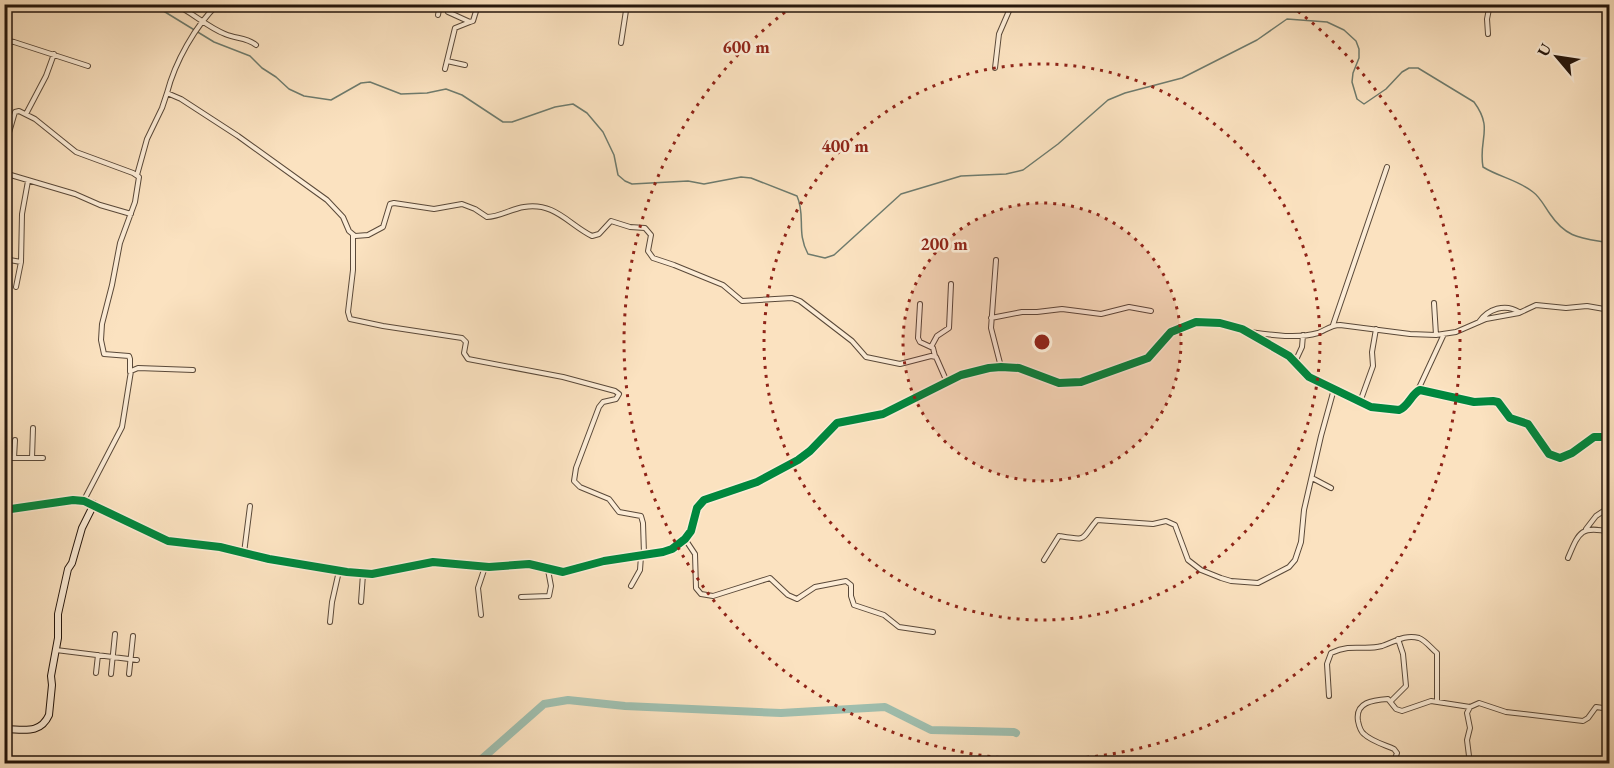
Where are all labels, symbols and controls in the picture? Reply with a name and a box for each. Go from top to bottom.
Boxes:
north arrow [1527,27,1587,87]
text: 600 m [722,35,770,58]
text: U [1532,40,1556,60]
text: 400 m [821,134,869,157]
text: 200 m [920,232,968,255]
centre of rings [1032,332,1052,352]

